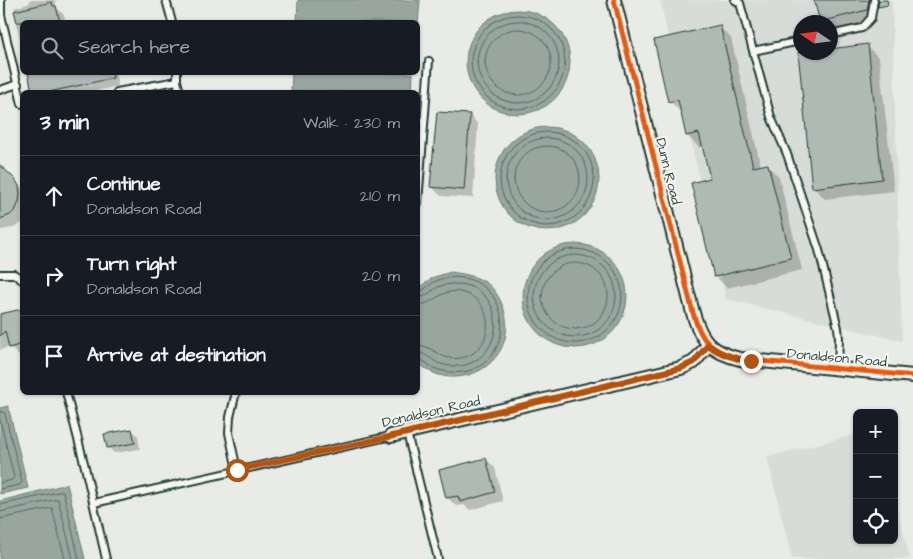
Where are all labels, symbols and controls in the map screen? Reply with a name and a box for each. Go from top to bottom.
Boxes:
north arrow [793,15,838,60]
search box [20,20,420,75]
icon: search [38,34,66,62]
text: Search here [78,34,190,61]
text: 3 min [40,108,89,137]
text: Walk · 230 m [303,112,400,134]
street label: Dunn Road [650,136,686,207]
text: Continue [87,171,161,198]
icon: ahead [40,182,68,210]
text: 210 m [360,185,400,207]
text: Donaldson Road [87,198,201,220]
text: Turn right [87,251,176,278]
icon: right [40,262,68,290]
text: 20 m [362,265,400,287]
text: Donaldson Road [87,278,201,300]
icon: arrive [40,342,68,370]
text: Arrive at destination [87,342,266,369]
street label: Donaldson Road [786,344,888,372]
route end [740,350,763,373]
street label: Donaldson Road [380,391,482,433]
map controls [853,409,898,544]
button: + [853,409,898,454]
button: − [853,454,898,499]
route start [226,459,249,482]
button: locate [853,499,898,544]

